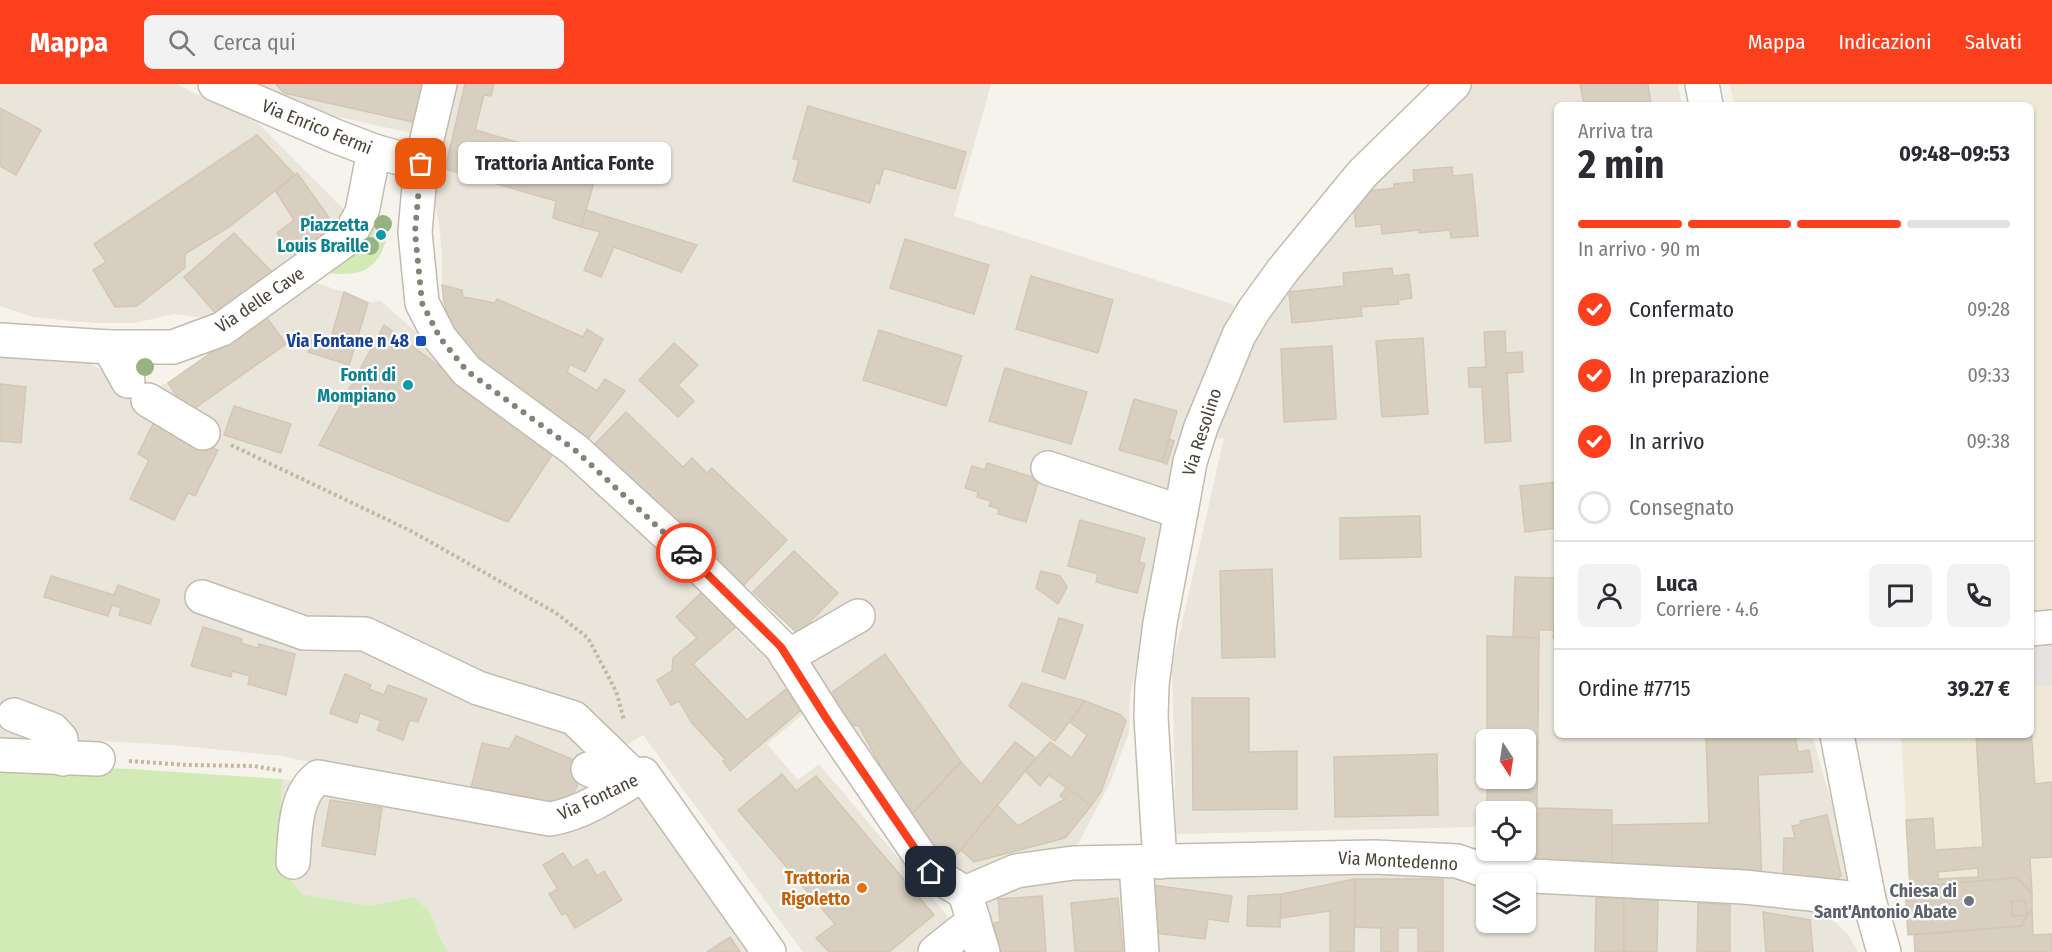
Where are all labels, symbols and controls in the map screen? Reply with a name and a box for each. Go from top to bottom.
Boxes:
search box [144,15,564,69]
text: Mappa [30,26,108,59]
icon: search [165,26,198,59]
text: Cerca qui [213,29,296,56]
text: Mappa [1748,29,1805,55]
text: Indicazioni [1838,29,1932,55]
text: Salvati [1965,29,2022,55]
street label: Via Enrico Fermi [259,95,375,159]
text: Arriva tra [1578,119,1653,143]
pin [395,138,446,189]
text: 09:48–09:53 [1899,140,2010,167]
text: 2 min [1578,142,1664,188]
callout: Trattoria Antica Fonte [457,143,670,185]
icon: bag [404,147,437,180]
text: Trattoria Antica Fonte [475,151,654,175]
place label: Piazzetta Louis Braille [277,214,369,257]
marker: Piazzetta Louis Braille [374,228,388,242]
text: In arrivo · 90 m [1578,237,1700,261]
street label: Via delle Cave [211,262,309,338]
icon: check [1578,293,1611,326]
text: Confermato [1629,296,1734,323]
text: 09:28 [1967,297,2010,321]
place label: Via Fontane n 48 [286,330,409,352]
marker: Via Fontane n 48 [414,334,428,348]
icon: check [1578,359,1611,392]
text: In preparazione [1629,362,1770,389]
text: 09:33 [1968,363,2010,387]
place label: Fonti di Mompiano [317,364,396,407]
marker: Fonti di Mompiano [401,378,415,392]
street label: Via Resolino [1178,386,1226,478]
icon: check [1578,425,1611,458]
text: In arrivo [1629,428,1704,455]
text: 09:38 [1967,429,2010,453]
text: Consegnato [1629,494,1734,521]
courier [656,523,716,583]
icon: car [670,537,703,570]
button: person [1578,564,1641,627]
button: chat [1869,564,1932,627]
button: phone [1947,564,2010,627]
text: Luca [1656,570,1698,597]
text: Corriere · 4.6 [1656,597,1759,621]
text: Ordine #7715 [1578,675,1691,702]
text: 39.27 € [1948,675,2010,702]
north arrow [1476,729,1536,789]
map controls [1476,729,1536,933]
street label: Via Fontane [554,769,642,825]
button: locate [1476,801,1536,861]
pin [905,846,956,897]
street label: Via Montedenno [1338,847,1458,875]
icon: home [914,855,947,888]
place label: Trattoria Rigoletto [781,867,850,910]
button: layers [1476,873,1536,933]
place label: Chiesa di Sant'Antonio Abate [1814,880,1957,923]
marker: Trattoria Rigoletto [855,881,869,895]
marker: Chiesa di Sant'Antonio Abate [1962,894,1976,908]

